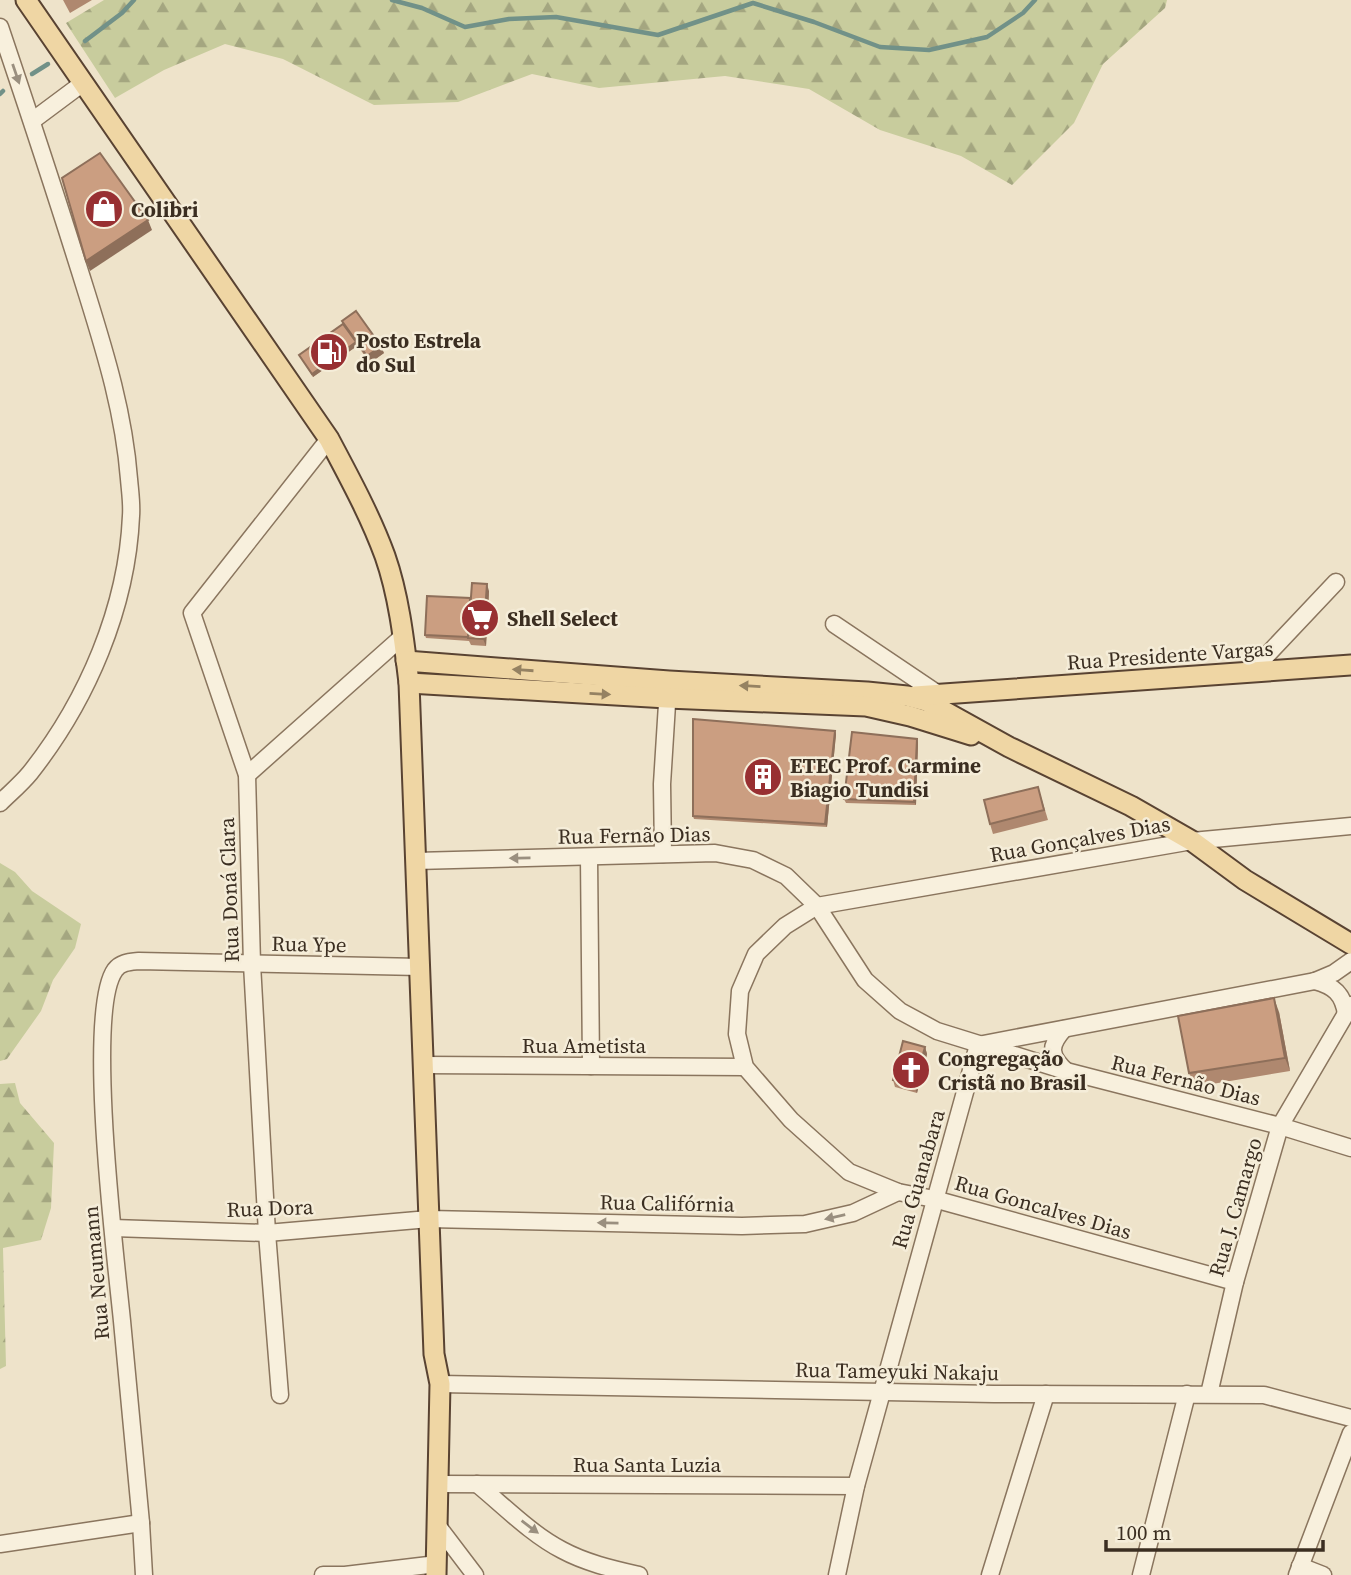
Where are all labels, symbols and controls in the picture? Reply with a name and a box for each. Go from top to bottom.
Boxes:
one-way arrow [11,64,22,85]
shop icon: Colibri [83,188,125,230]
place label: Colibri [131,195,199,224]
place label: Posto Estrela do Sul [356,326,482,379]
fuel station icon: Posto Estrela do Sul [308,331,350,373]
supermarket icon: Shell Select [459,597,501,639]
place label: Shell Select [507,604,618,633]
street label: Rua Presidente Vargas [1066,633,1274,677]
one-way arrow [512,664,534,675]
one-way arrow [739,680,761,691]
one-way arrow [589,689,611,700]
place label: ETEC Prof. Carmine Biagio Tundisi [790,751,981,804]
building icon: ETEC Prof. Carmine Biagio Tundisi [742,756,784,798]
street label: Rua Gonçalves Dias [988,809,1172,869]
street label: Rua Doná Clara [212,817,246,963]
street label: Rua Fernão Dias [557,819,711,851]
one-way arrow [509,853,531,864]
street label: Rua Ype [271,929,347,959]
street label: Rua Ametista [522,1031,647,1060]
place label: Congregação Cristã no Brasil [938,1044,1087,1097]
street label: Rua Fernão Dias [1108,1047,1264,1113]
church icon: Congregação Cristã no Brasil [890,1049,932,1091]
street label: Rua Guanabara [884,1106,952,1252]
street label: Rua J. Camargo [1201,1134,1269,1280]
street label: Rua Goncalves Dias [951,1168,1135,1246]
street label: Rua Califórnia [599,1187,735,1219]
street label: Rua Dora [226,1192,314,1224]
street label: Rua Neumann [76,1205,116,1341]
one-way arrow [824,1212,846,1223]
one-way arrow [597,1217,619,1229]
street label: Rua Tameyuki Nakaju [795,1355,999,1387]
street label: Rua Santa Luzia [573,1450,722,1479]
scale bar [1106,1508,1323,1552]
text: 100 m [1116,1518,1171,1547]
one-way arrow [520,1520,539,1534]

